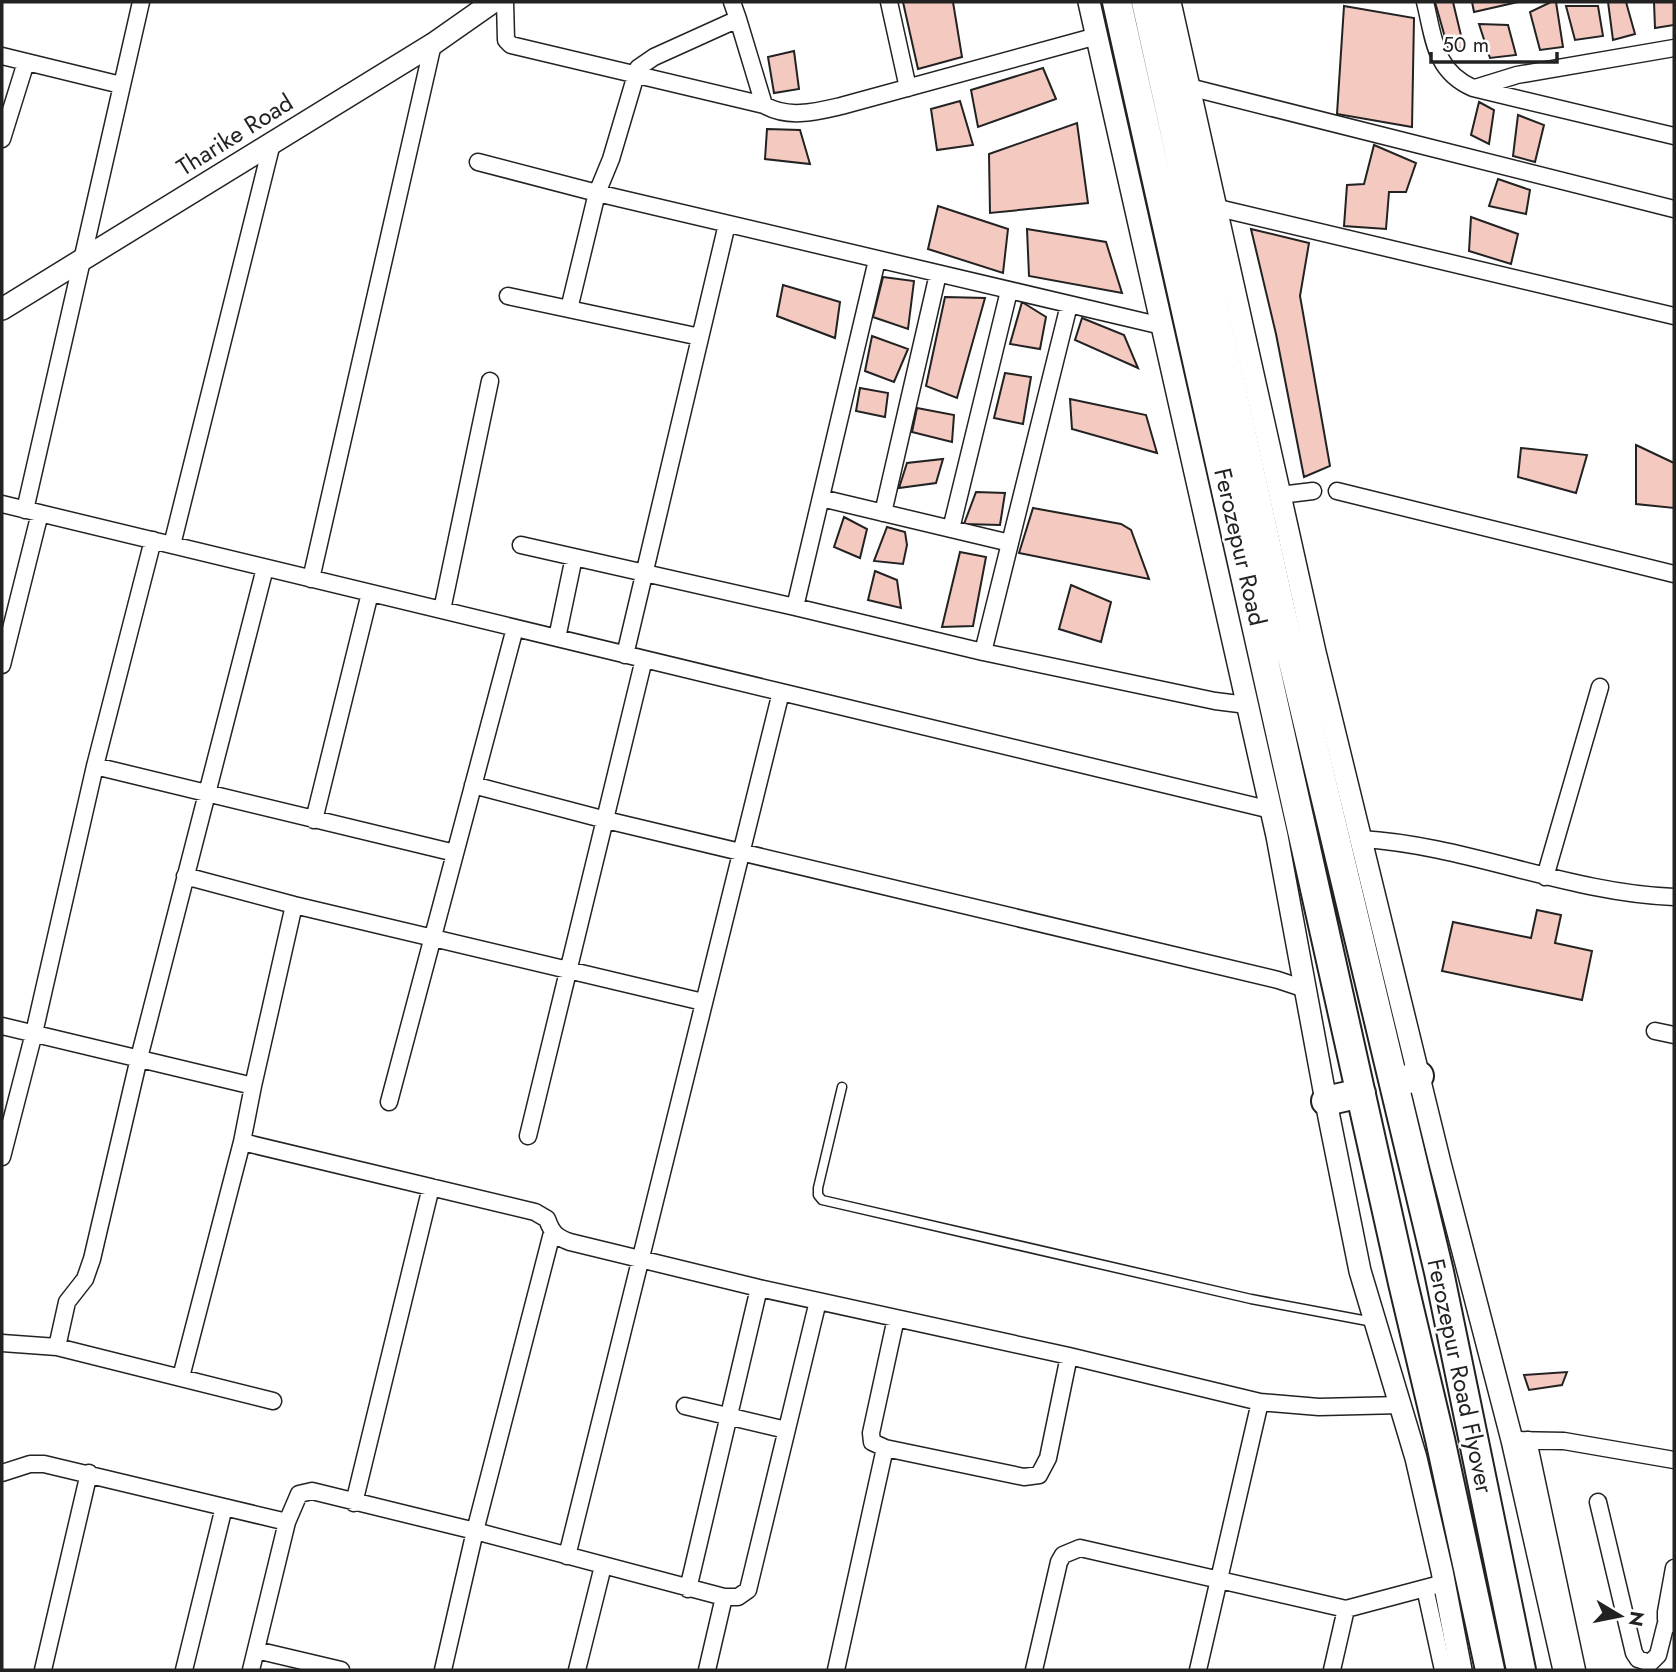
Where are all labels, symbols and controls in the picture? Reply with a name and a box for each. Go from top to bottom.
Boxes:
scale bar [1431,21,1557,65]
text: 50 m [1442,30,1489,60]
street label: Tharike Road [170,85,300,184]
street label: Ferozepur Road [1205,465,1276,629]
street label: Ferozepur Road Flyover [1419,1255,1503,1497]
north arrow [1585,1581,1655,1651]
text: N [1622,1609,1651,1629]

